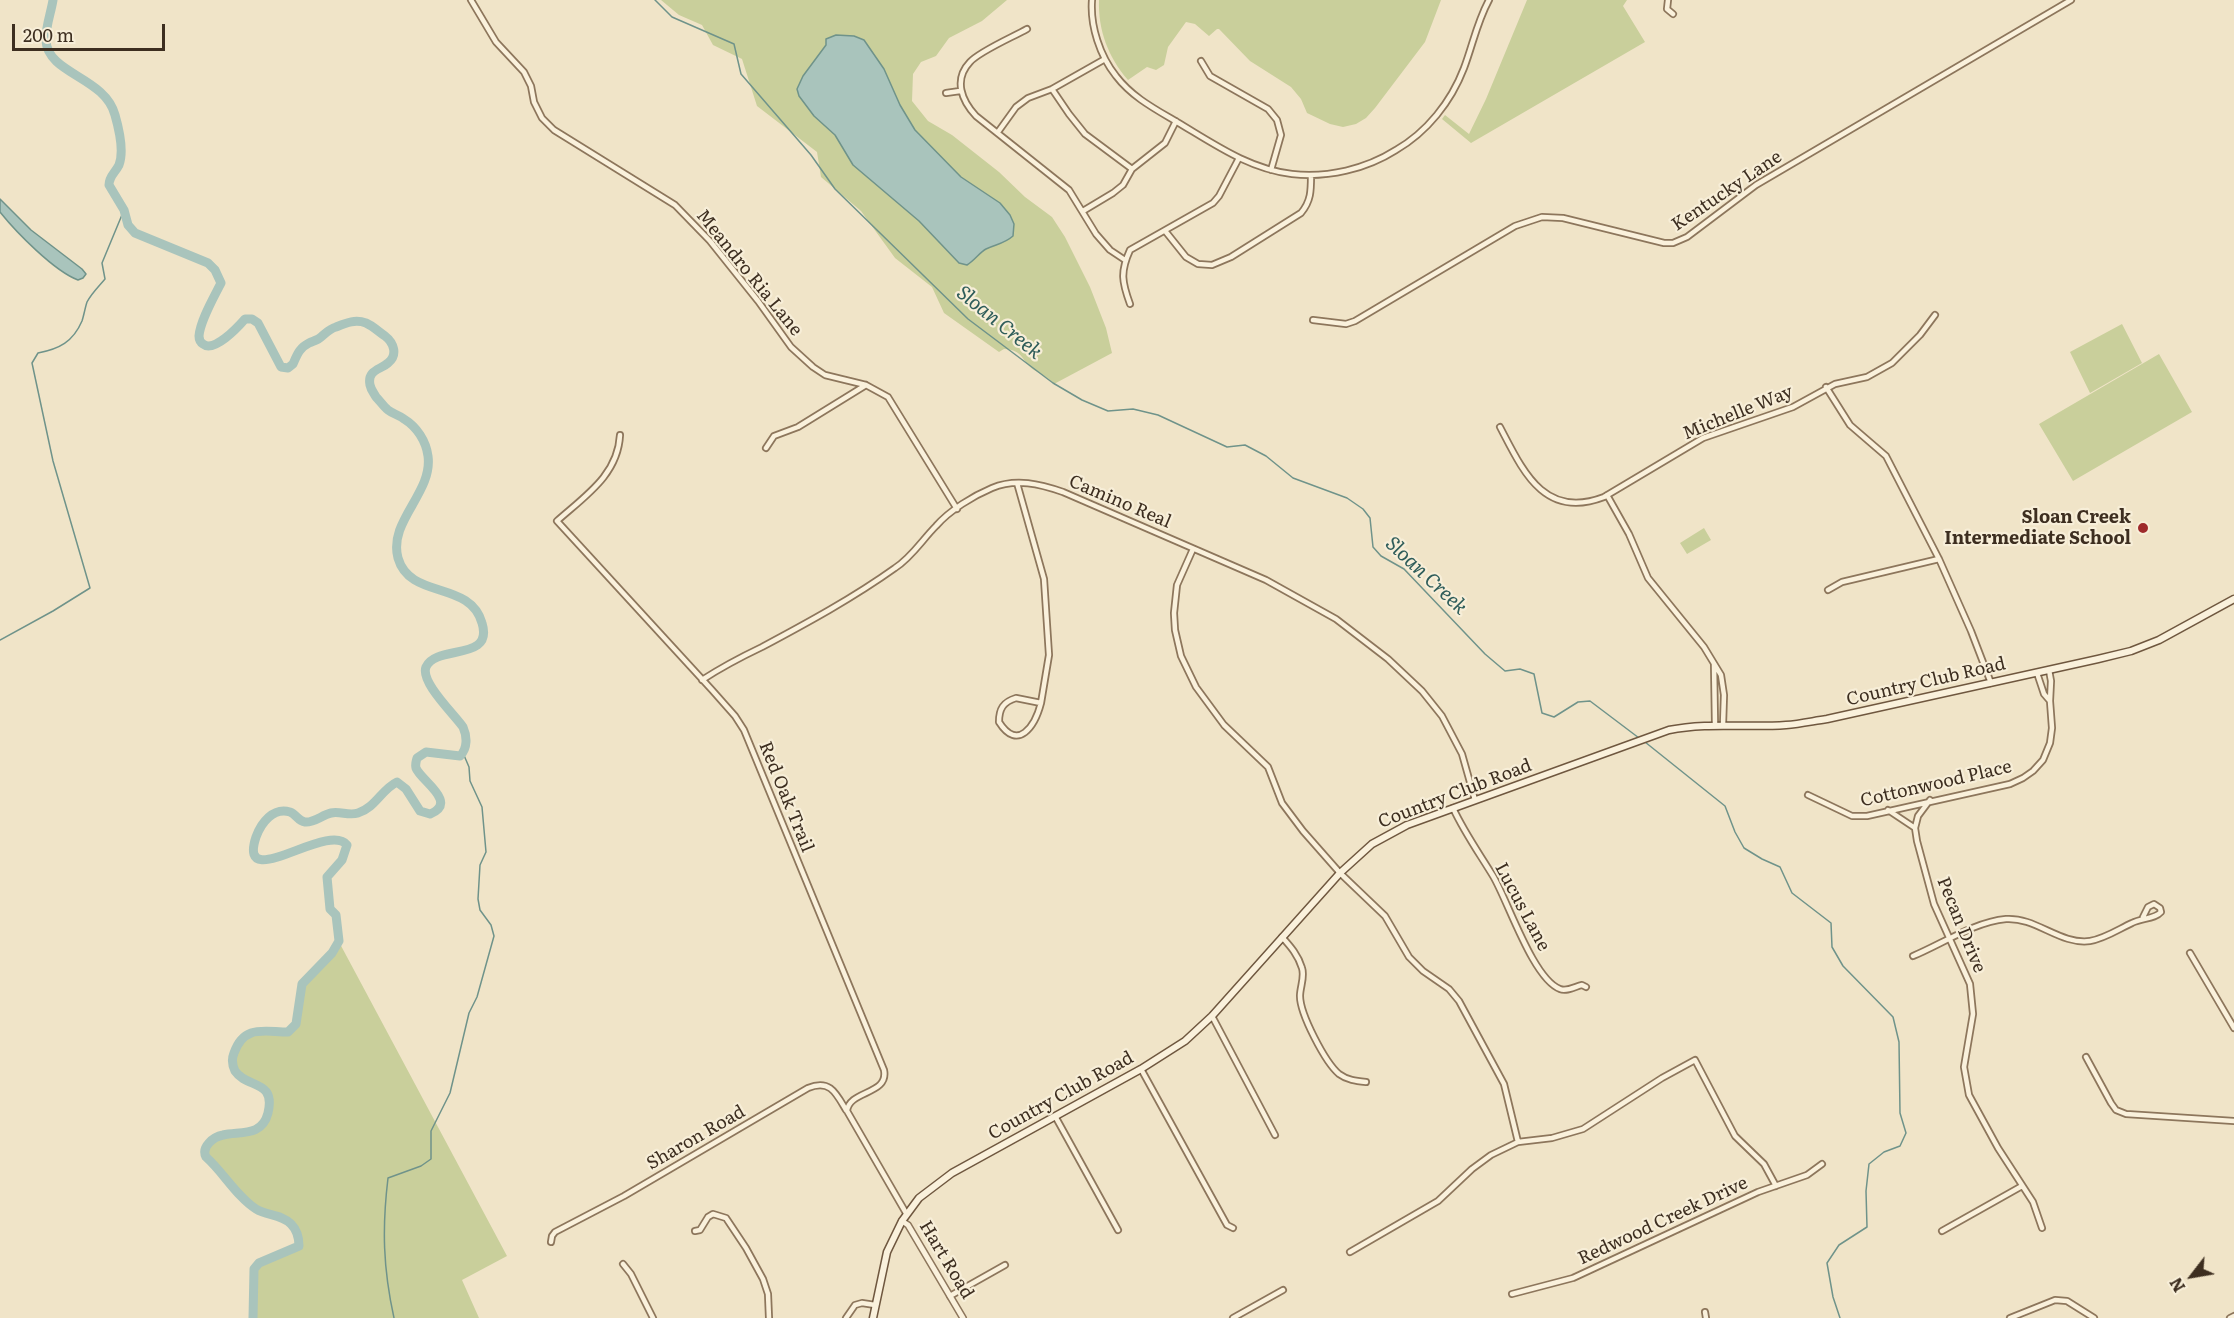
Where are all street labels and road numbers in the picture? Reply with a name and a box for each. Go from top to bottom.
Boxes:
street label: Kentucky Lane [1668,146,1786,236]
street label: Meandro Ria Lane [691,205,807,341]
street label: Michelle Way [1680,381,1796,445]
street label: Camino Real [1066,471,1174,533]
street label: Country Club Road [1844,653,2008,711]
street label: Red Oak Trail [754,738,818,856]
street label: Country Club Road [1375,755,1535,833]
street label: Cottonwood Place [1858,756,2014,812]
street label: Lucus Lane [1490,859,1554,955]
street label: Pecan Drive [1932,874,1990,976]
street label: Country Club Road [985,1047,1137,1145]
street label: Sharon Road [643,1101,749,1175]
street label: Redwood Creek Drive [1575,1172,1751,1270]
street label: Hart Road [914,1217,978,1303]

